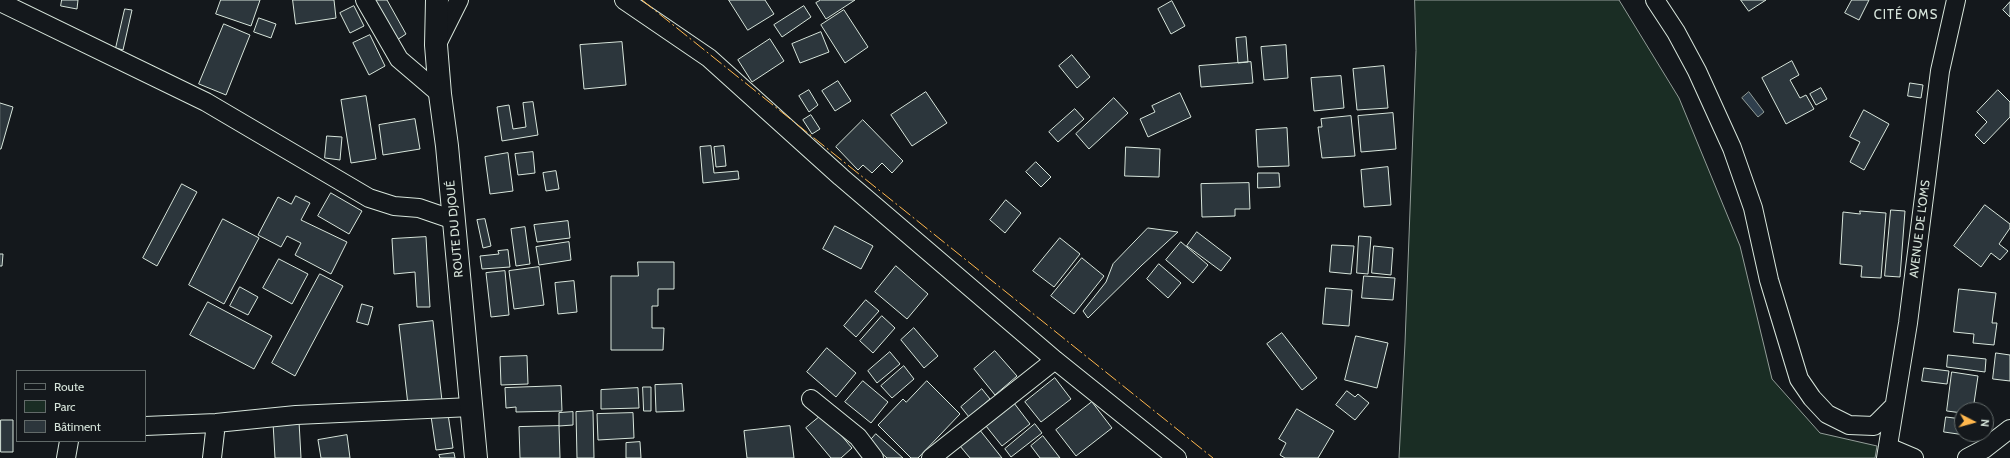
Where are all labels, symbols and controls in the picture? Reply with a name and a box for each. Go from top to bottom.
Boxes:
district label: CITÉ OMS [1874,7,1938,23]
street label: AVENUE DE L'OMS [1907,179,1933,279]
street label: ROUTE DU DJOUÉ [444,180,466,278]
legend [16,370,146,442]
text: Route [54,379,84,394]
text: Parc [54,399,76,414]
north arrow [1954,402,1994,442]
text: Bâtiment [54,419,101,434]
text: N [1978,419,1992,428]

